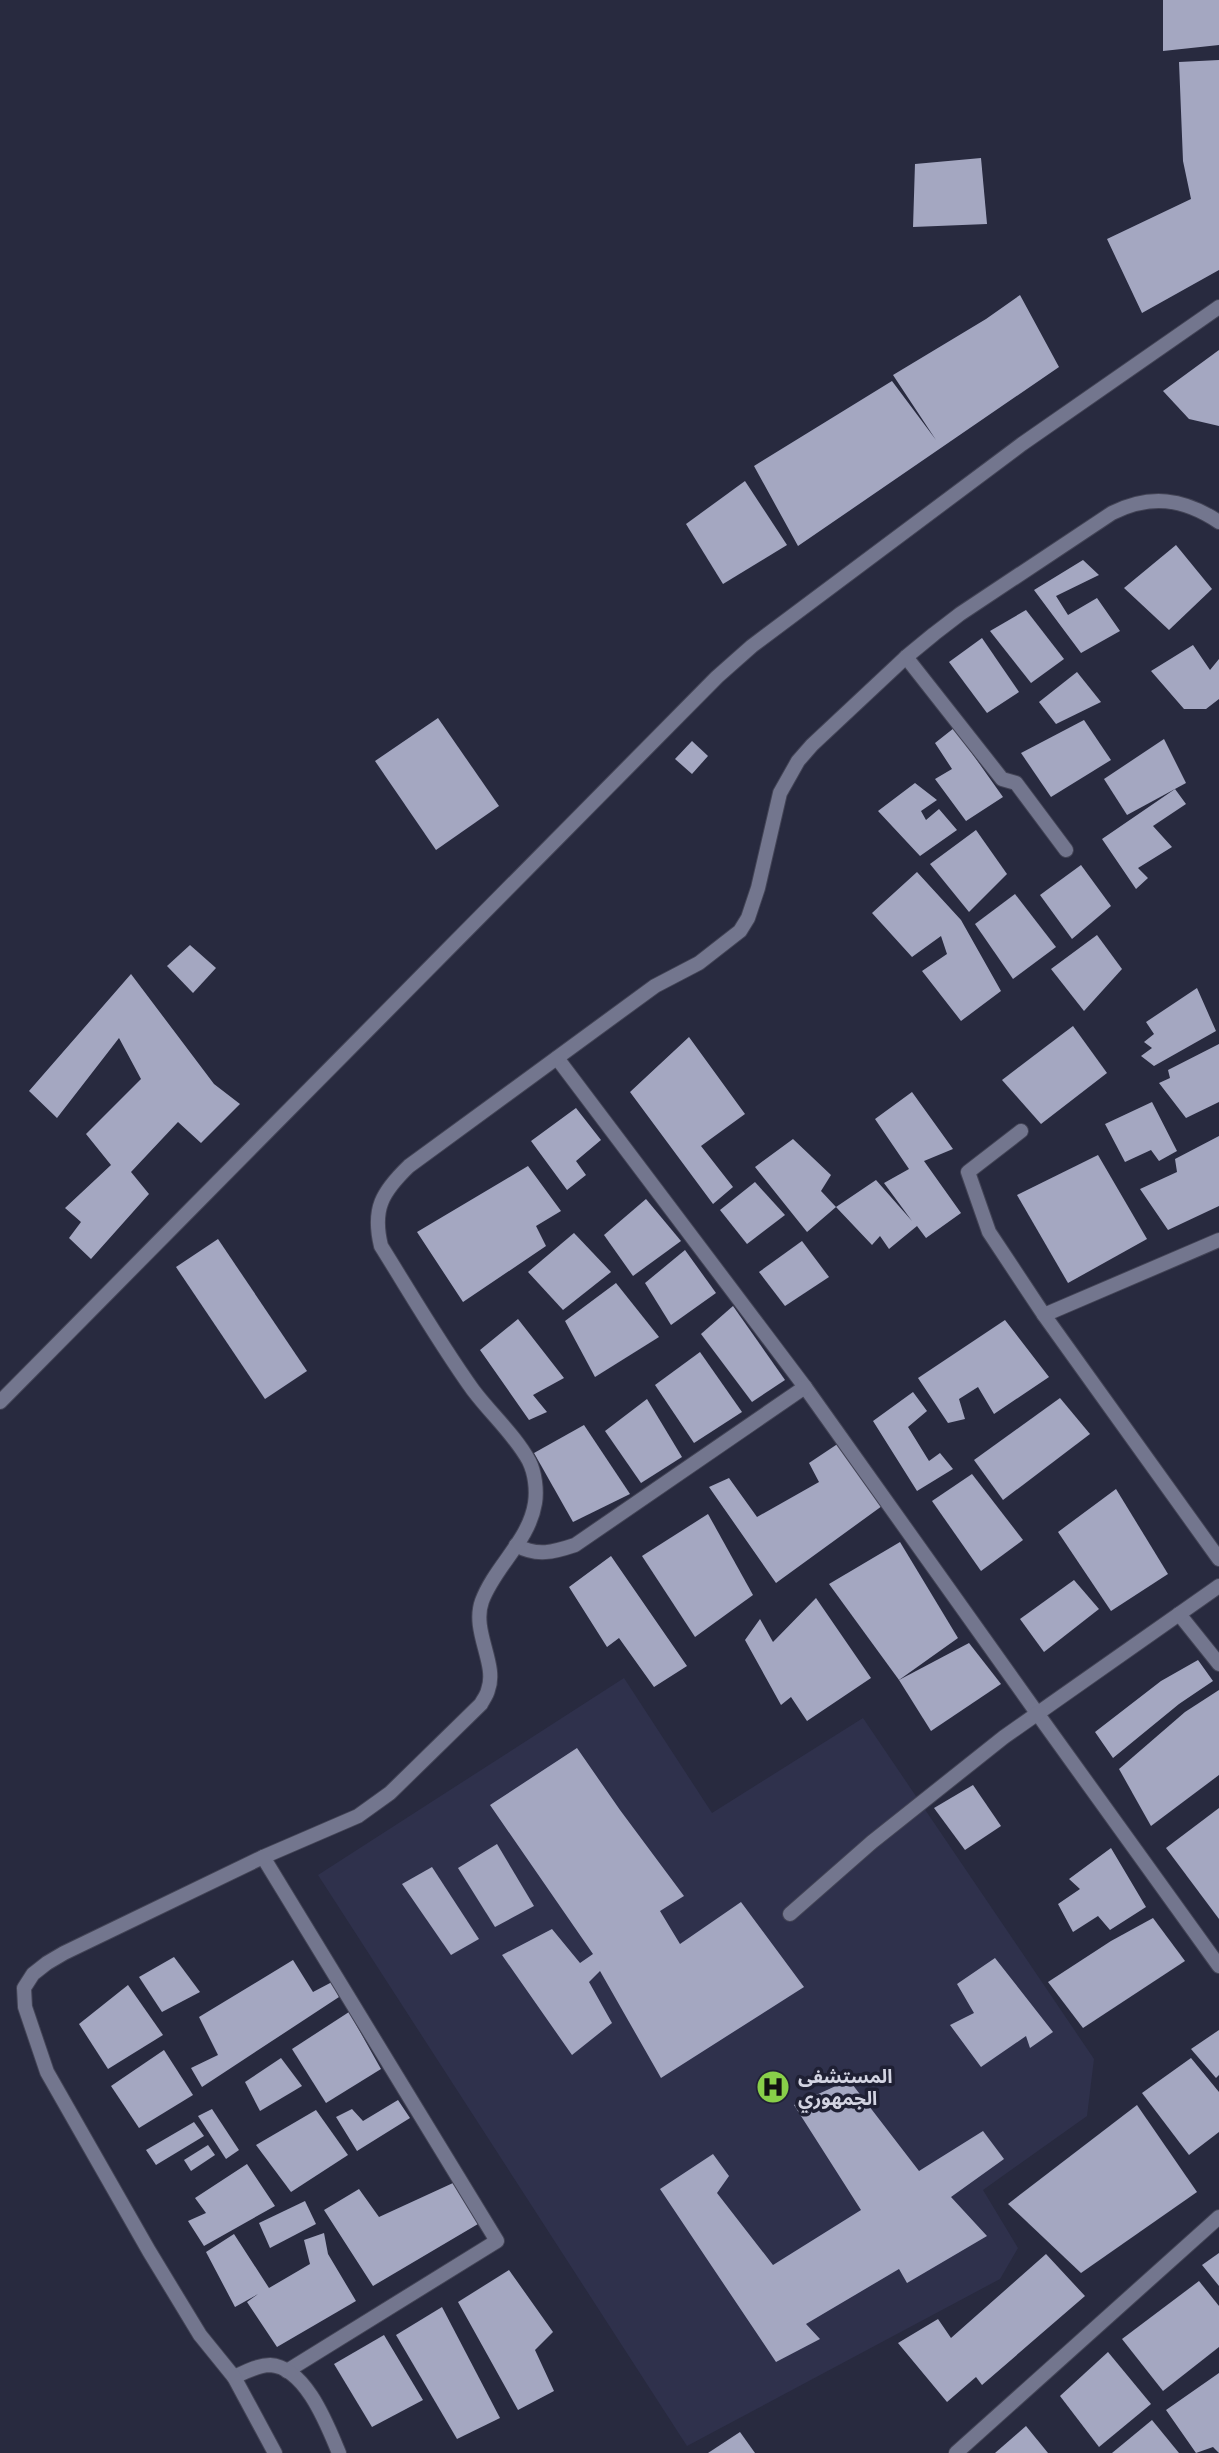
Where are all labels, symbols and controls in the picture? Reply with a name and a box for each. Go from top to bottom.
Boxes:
place label: المستشفى الجمهوري [798,2065,892,2113]
hospital icon: المستشفى الجمهوري [754,2068,792,2106]

